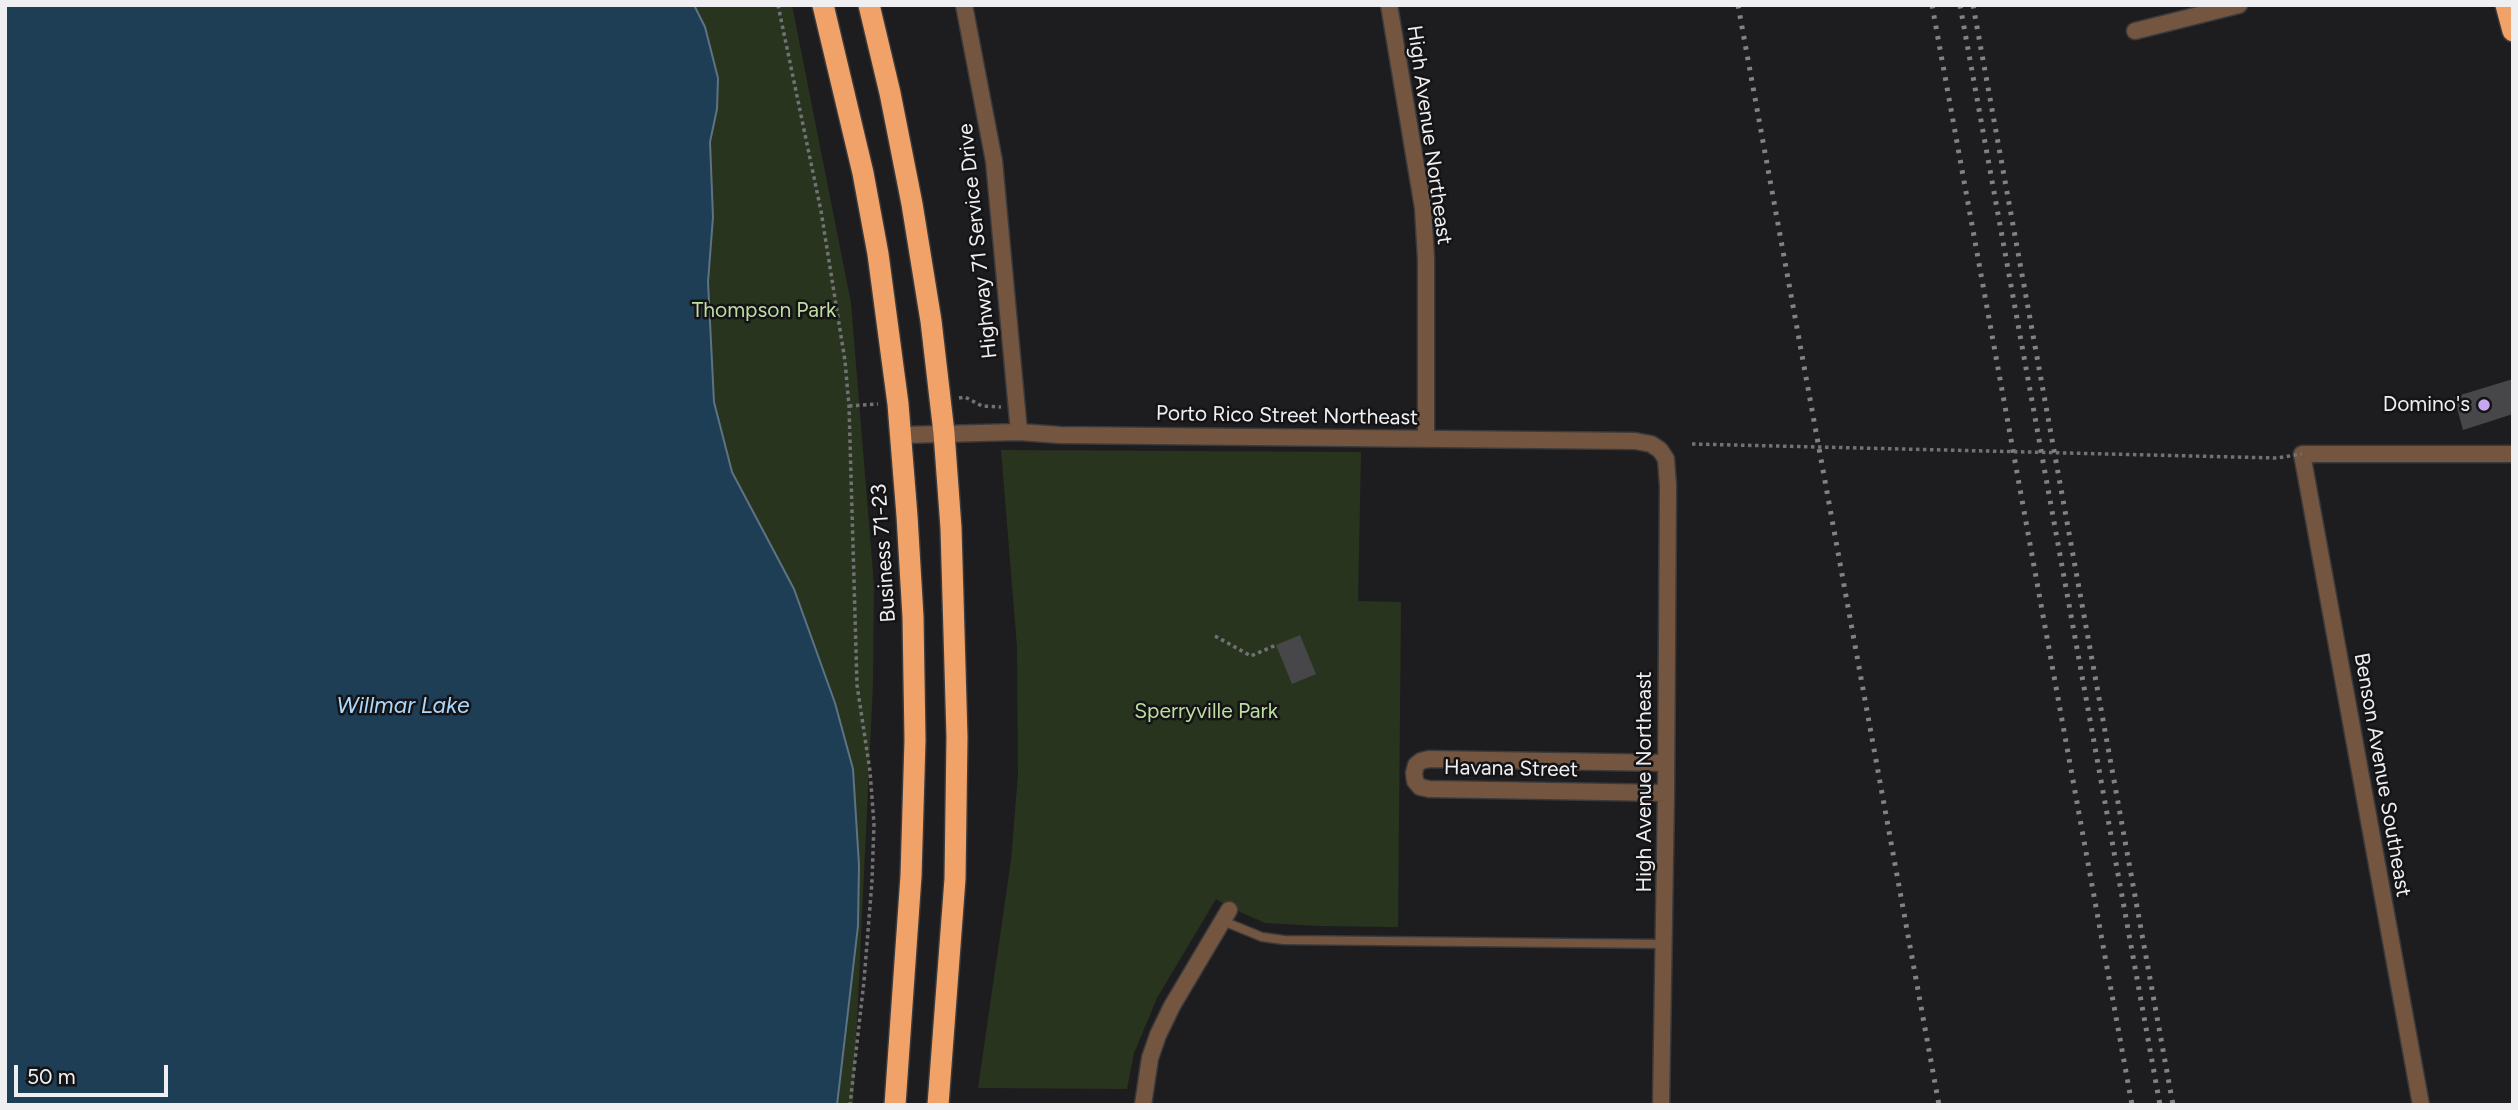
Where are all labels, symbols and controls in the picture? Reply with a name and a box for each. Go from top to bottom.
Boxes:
street label: High Avenue Northeast [1401,24,1457,246]
street label: Highway 71 Service Drive [953,122,1003,360]
park label: Thompson Park [692,298,836,324]
place label: Domino's [2383,392,2470,418]
marker: Domino's [2476,397,2492,413]
street label: Porto Rico Street Northeast [1156,401,1418,431]
street label: Business 71-23 [867,483,901,623]
street label: Benson Avenue Southeast [2348,651,2416,899]
street label: High Avenue Northeast [1632,671,1658,893]
water label: Willmar Lake [336,692,470,720]
park label: Sperryville Park [1134,699,1278,725]
street label: Havana Street [1444,755,1578,783]
scale bar [18,1050,172,1094]
text: 50 m [27,1064,76,1089]

